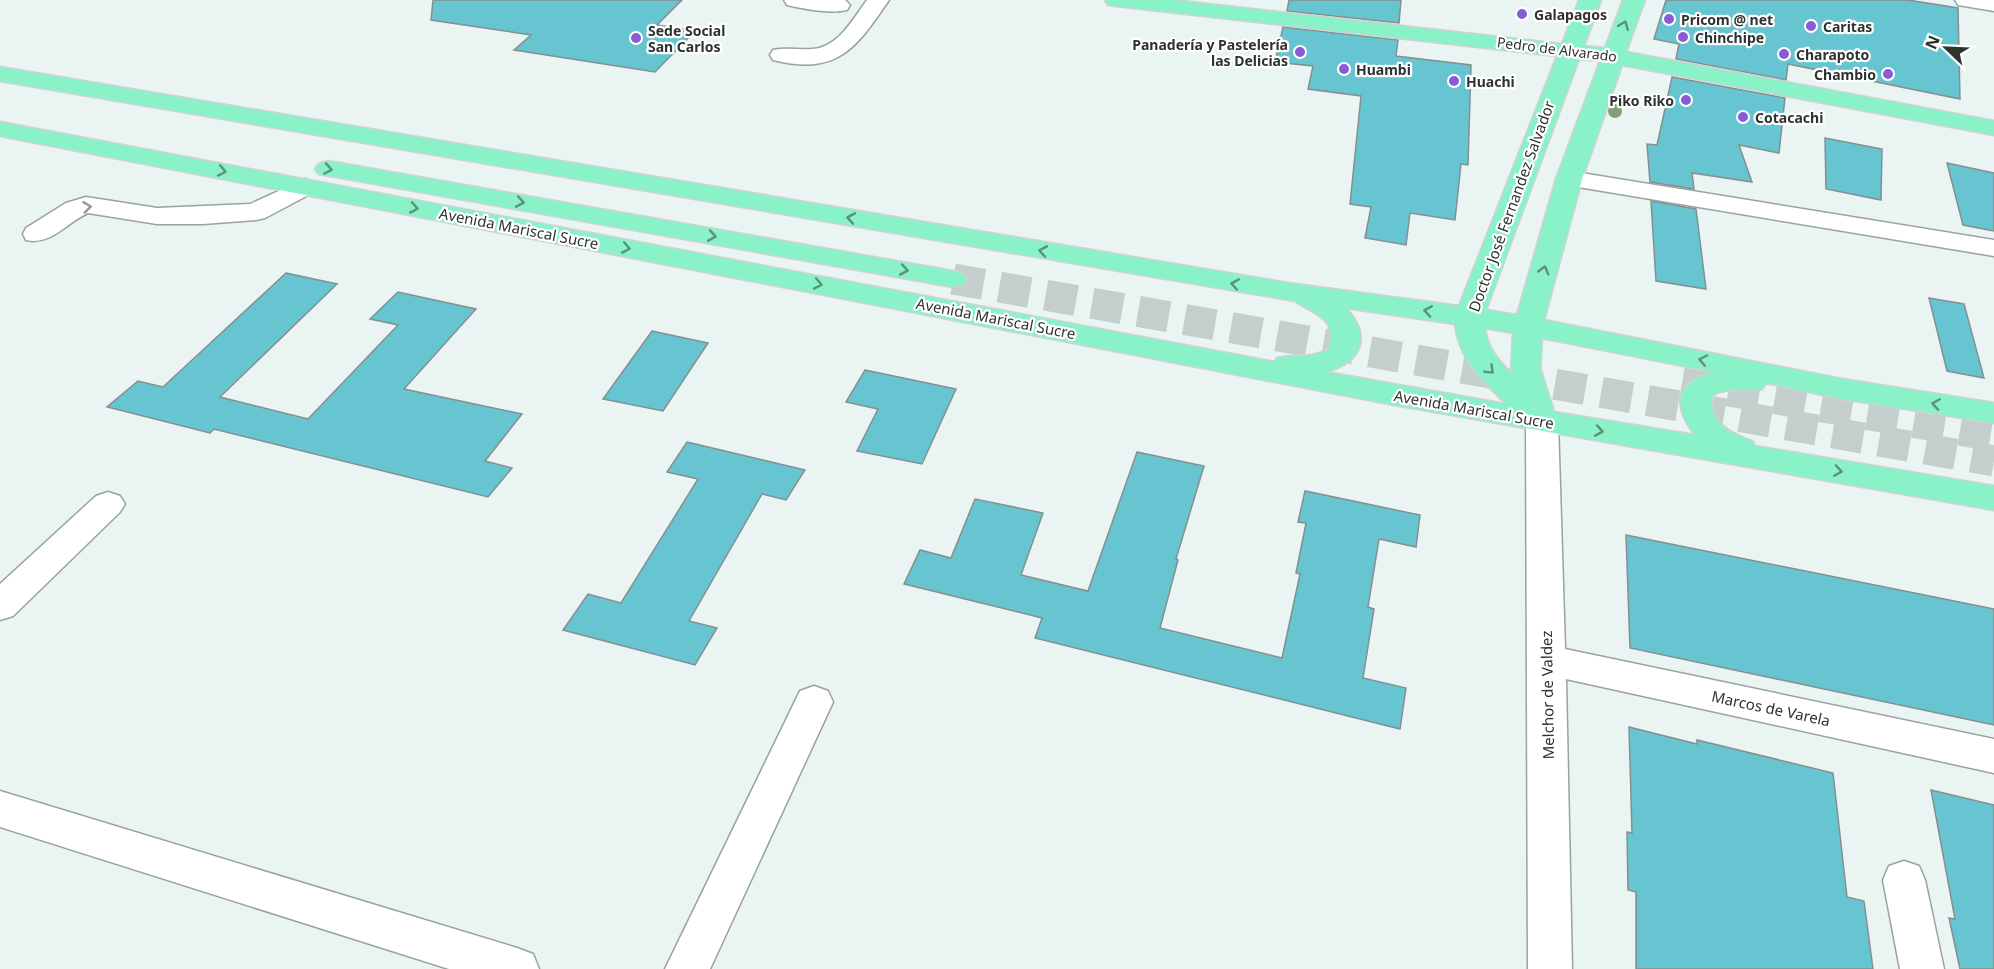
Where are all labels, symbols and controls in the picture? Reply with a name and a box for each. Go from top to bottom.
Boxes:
place label: Galapagos [1534,5,1607,24]
marker: Galapagos [1515,7,1529,21]
place label: Pricom @ net [1681,10,1773,29]
marker: Pricom @ net [1662,12,1676,26]
place label: Caritas [1823,17,1872,36]
north arrow [1916,18,1976,78]
marker: Caritas [1804,19,1818,33]
one-way arrow [1617,20,1630,31]
place label: Sede Social San Carlos [648,21,725,56]
place label: Chinchipe [1695,28,1764,47]
marker: Chinchipe [1676,30,1690,44]
marker: Sede Social San Carlos [629,31,643,45]
street label: Pedro de Alvarado [1496,32,1618,66]
text: N [1920,32,1945,52]
place label: Panadería y Pastelería las Delicias [1132,35,1288,70]
marker: Panadería y Pastelería las Delicias [1293,45,1307,59]
place label: Charapoto [1796,45,1870,64]
marker: Charapoto [1777,47,1791,61]
place label: Huambi [1356,60,1411,79]
marker: Huambi [1337,62,1351,76]
place label: Chambio [1814,65,1876,84]
marker: Chambio [1881,67,1895,81]
place label: Huachi [1466,72,1515,91]
marker: Huachi [1447,74,1461,88]
place label: Piko Riko [1609,91,1674,110]
marker: Piko Riko [1679,93,1693,107]
street label: Doctor José Fernandez Salvador [1463,98,1559,314]
place label: Cotacachi [1755,108,1823,127]
marker: Cotacachi [1736,110,1750,124]
one-way arrow [323,162,333,175]
one-way arrow [217,164,227,177]
one-way arrow [515,195,525,208]
one-way arrow [82,201,92,214]
one-way arrow [409,201,419,214]
street label: Avenida Mariscal Sucre [438,203,600,253]
one-way arrow [846,212,856,225]
one-way arrow [707,229,717,242]
one-way arrow [621,241,631,254]
one-way arrow [1038,245,1048,258]
one-way arrow [899,263,909,276]
one-way arrow [1536,265,1549,275]
one-way arrow [813,277,823,290]
one-way arrow [1231,278,1240,290]
street label: Avenida Mariscal Sucre [915,293,1077,343]
one-way arrow [1424,305,1433,317]
one-way arrow [1698,354,1708,367]
one-way arrow [1482,362,1493,373]
street label: Avenida Mariscal Sucre [1392,385,1556,433]
one-way arrow [1932,398,1942,411]
one-way arrow [1594,424,1604,437]
one-way arrow [1833,465,1842,477]
street label: Melchor de Valdez [1536,630,1558,760]
street label: Marcos de Varela [1710,686,1832,730]

